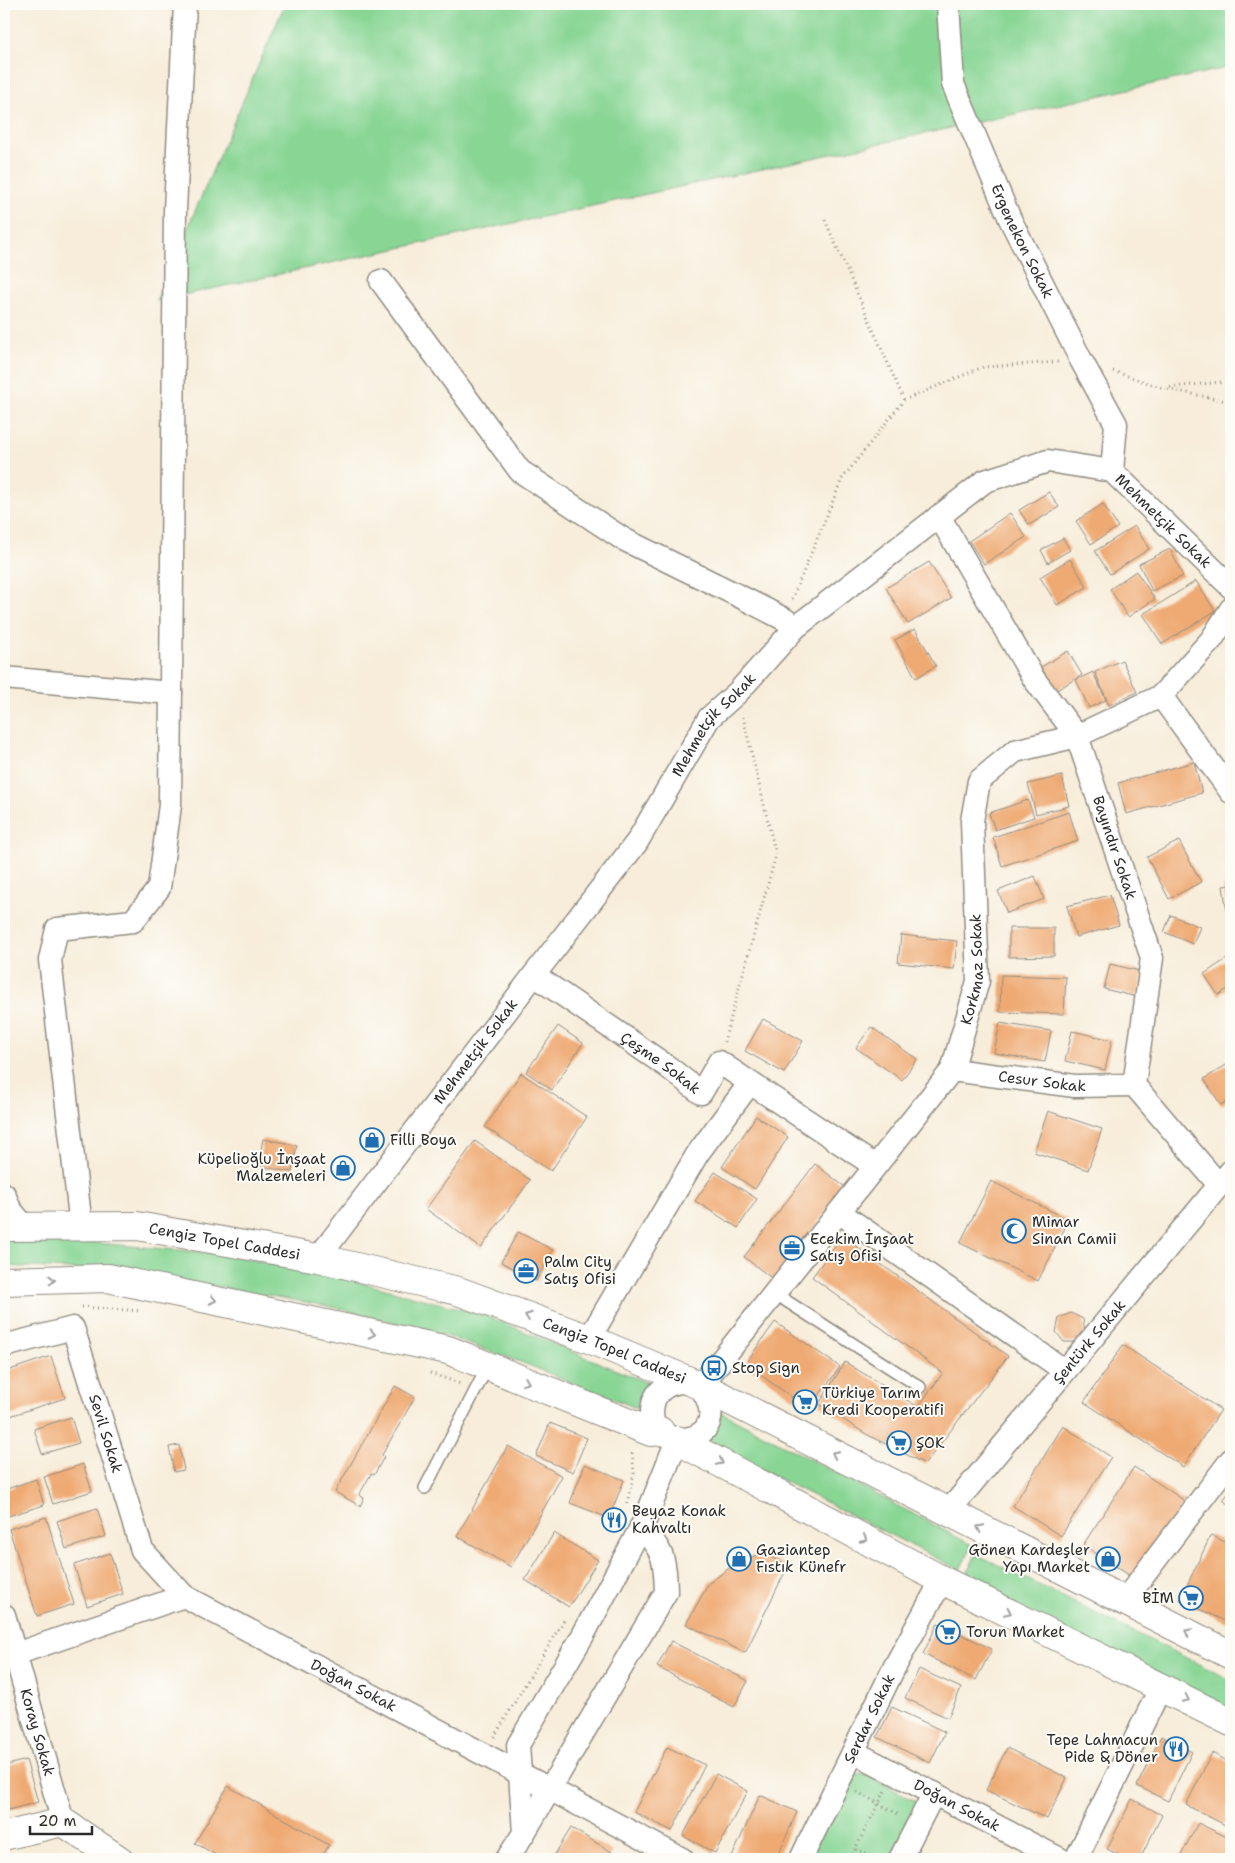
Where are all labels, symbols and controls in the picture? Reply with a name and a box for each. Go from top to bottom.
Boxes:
street label: Ergenekon Sokak [986,181,1058,302]
street label: Mehmetçik Sokak [1111,469,1216,573]
street label: Mehmetçik Sokak [667,669,760,780]
street label: Bayındır Sokak [1088,793,1142,902]
street label: Korkmaz Sokak [956,913,988,1027]
street label: Mehmetçik Sokak [429,995,522,1108]
street label: Çeşme Sokak [617,1027,704,1099]
street label: Cesur Sokak [997,1066,1086,1096]
shop icon: Filli Boya [359,1127,385,1153]
place label: Filli Boya [390,1130,457,1150]
place label: Küpelioğlu İnşaat Malzemeleri [198,1149,326,1186]
shop icon: Küpelioğlu İnşaat Malzemeleri [330,1155,356,1181]
place label: Mimar Sinan Camii [1032,1212,1117,1249]
street label: Cengiz Topel Caddesi [147,1218,302,1265]
mosque icon: Mimar Sinan Camii [1001,1218,1027,1244]
place label: Ecekim İnşaat Satış Ofisi [810,1229,914,1266]
office icon: Ecekim İnşaat Satış Ofisi [779,1235,805,1261]
place label: Palm City Satış Ofisi [544,1252,616,1289]
office icon: Palm City Satış Ofisi [513,1258,539,1284]
one-way arrow [49,1274,57,1285]
one-way arrow [208,1295,217,1305]
street label: Şentürk Sokak [1048,1296,1130,1388]
one-way arrow [524,1312,532,1322]
street label: Cengiz Topel Caddesi [540,1313,689,1389]
one-way arrow [367,1328,376,1339]
bus stop icon: Stop Sign [701,1355,727,1381]
place label: Stop Sign [732,1358,800,1378]
one-way arrow [521,1376,530,1386]
place label: Türkiye Tarım Kredi Kooperatifi [822,1383,944,1420]
supermarket icon: Türkiye Tarım Kredi Kooperatifi [792,1389,818,1415]
street label: Sevil Sokak [84,1392,127,1476]
supermarket icon: ŞOK [886,1430,912,1456]
place label: ŞOK [916,1433,945,1453]
one-way arrow [832,1450,841,1460]
one-way arrow [715,1456,724,1466]
place label: Beyaz Konak Kahvaltı [632,1501,726,1538]
restaurant icon: Beyaz Konak Kahvaltı [601,1507,627,1533]
one-way arrow [976,1524,985,1534]
one-way arrow [858,1532,867,1542]
place label: Gaziantep Fıstık Künefr [756,1540,846,1577]
place label: Gönen Kardeşler Yapı Market [968,1540,1090,1577]
shop icon: Gaziantep Fıstık Künefr [726,1546,752,1572]
shop icon: Gönen Kardeşler Yapı Market [1095,1546,1121,1572]
supermarket icon: BİM [1178,1585,1204,1611]
place label: BİM [1142,1588,1174,1608]
one-way arrow [1003,1606,1012,1617]
supermarket icon: Torun Market [935,1619,961,1645]
place label: Torun Market [966,1622,1065,1642]
one-way arrow [1184,1628,1193,1638]
street label: Doğan Sokak [307,1654,400,1716]
street label: Serdar Sokak [839,1671,900,1767]
street label: Koray Sokak [15,1686,59,1778]
one-way arrow [1181,1693,1190,1703]
place label: Tepe Lahmacun Pide & Döner [1047,1730,1158,1767]
restaurant icon: Tepe Lahmacun Pide & Döner [1163,1736,1189,1762]
street label: Doğan Sokak [910,1775,1004,1836]
scale bar [30,1803,92,1835]
text: 20 m [38,1811,77,1831]

